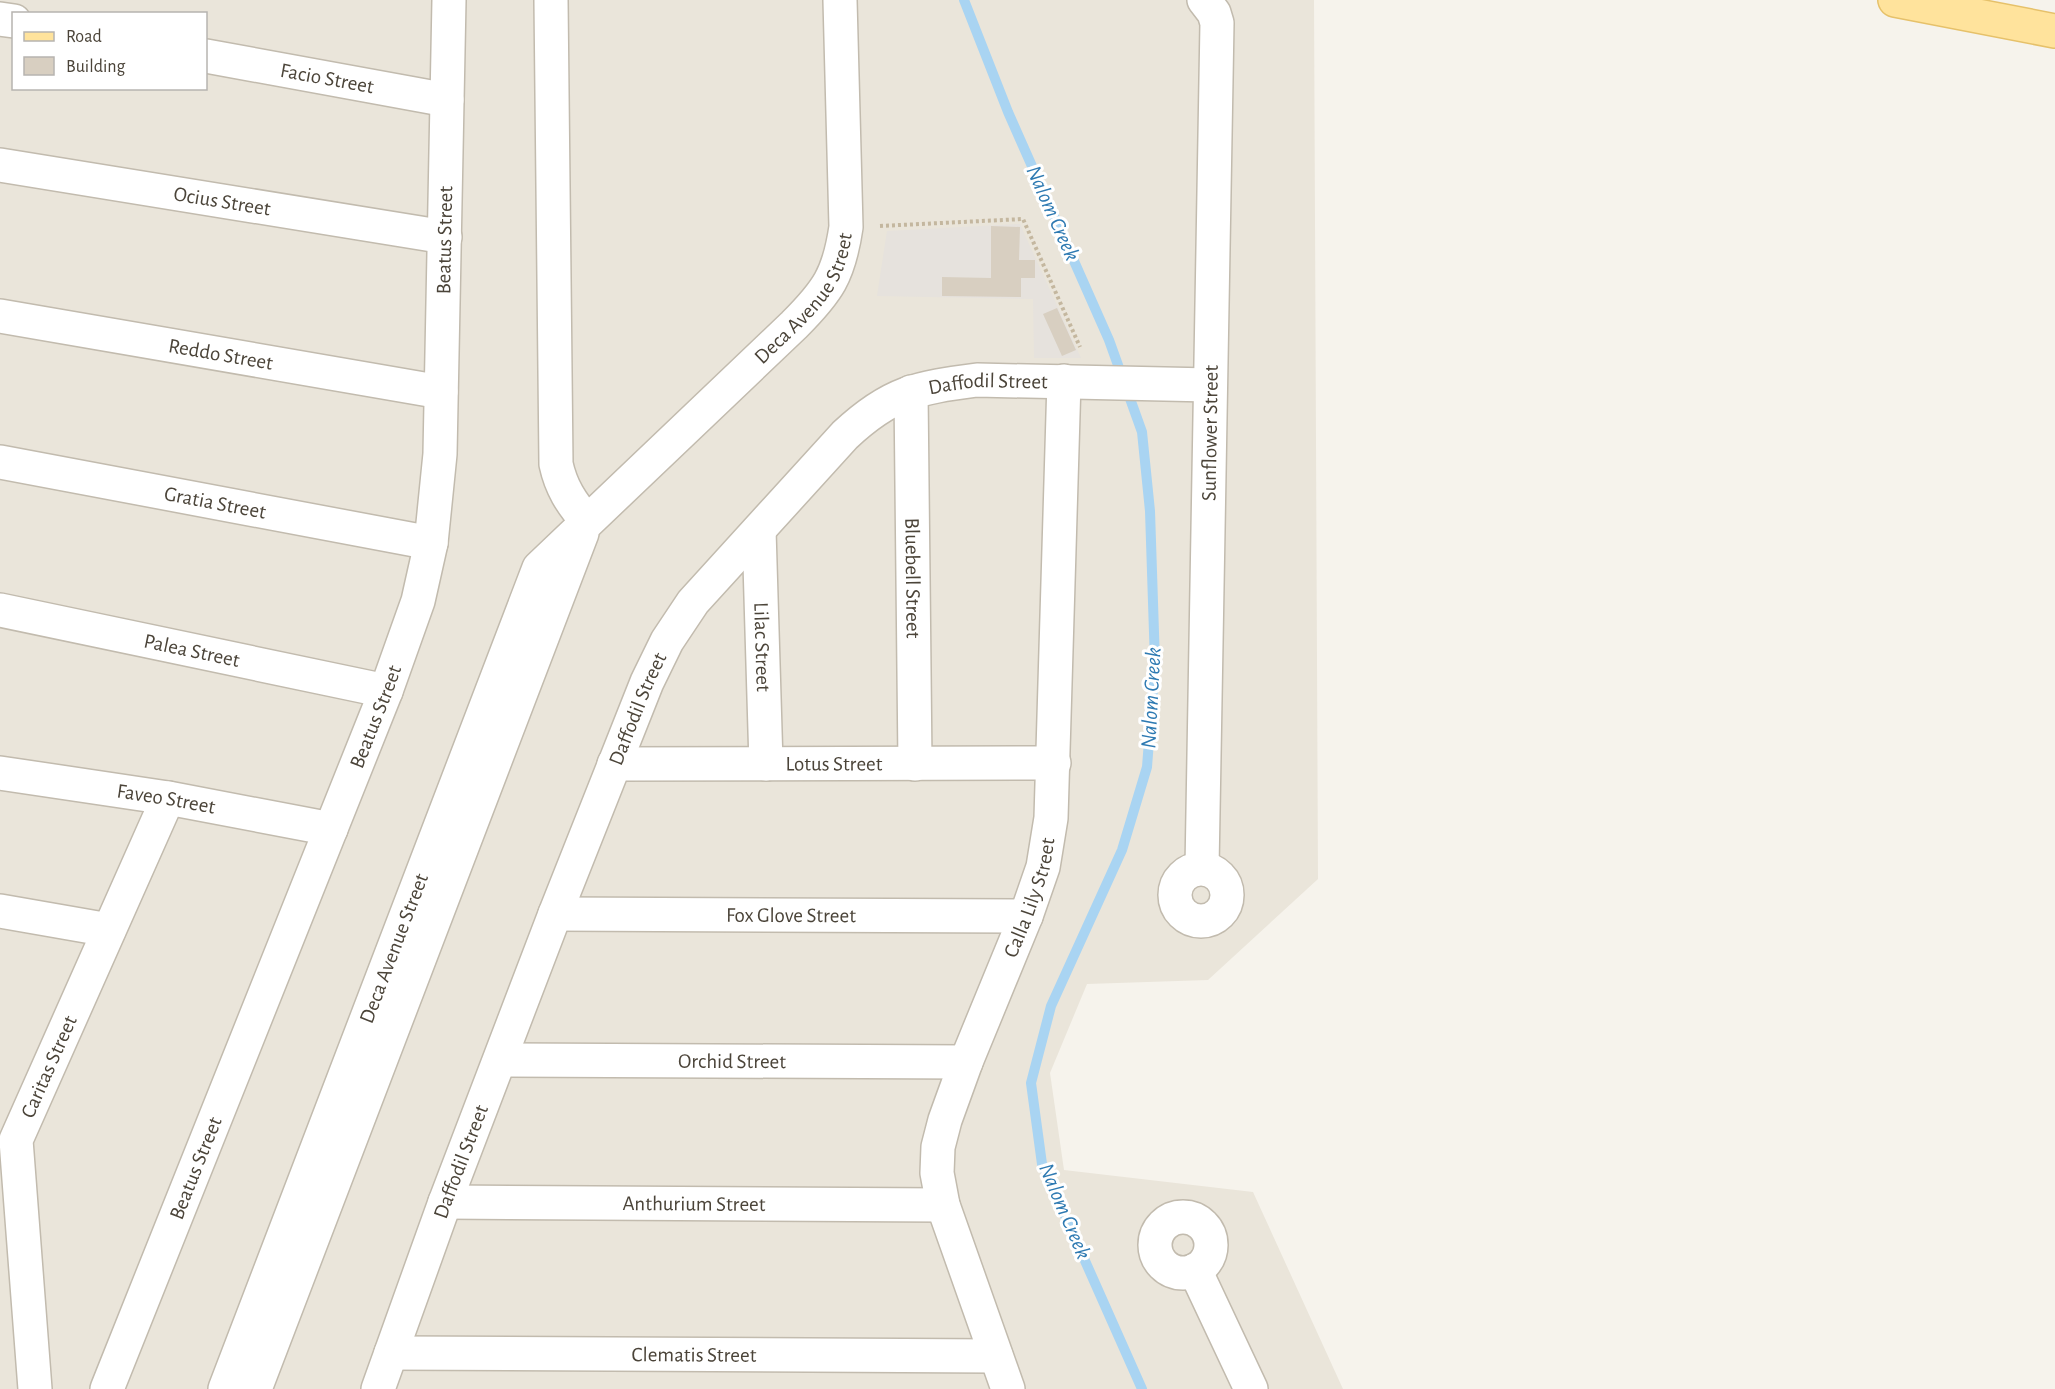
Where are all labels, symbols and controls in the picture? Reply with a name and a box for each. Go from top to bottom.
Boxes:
legend [12,12,207,90]
text: Road [66,28,102,46]
text: Building [66,58,126,76]
street label: Facio Street [279,59,376,97]
water label: Nalom Creek [1022,162,1084,264]
street label: Ocius Street [172,183,272,219]
street label: Beatus Street [433,185,456,295]
street label: Deca Avenue Street [750,231,855,367]
street label: Reddo Street [167,335,275,373]
street label: Sunflower Street [1198,364,1221,501]
street label: Daffodil Street [926,369,1048,398]
street label: Gratia Street [163,483,268,522]
street label: Bluebell Street [902,518,924,639]
street label: Lilac Street [751,602,774,692]
street label: Palea Street [142,630,242,671]
water label: Nalom Creek [1137,647,1165,749]
street label: Daffodil Street [605,649,670,768]
street label: Beatus Street [346,662,405,771]
street label: Lotus Street [786,753,883,774]
street label: Faveo Street [115,780,217,817]
street label: Calla Lily Street [1000,836,1058,960]
street label: Deca Avenue Street [355,870,432,1026]
street label: Fox Glove Street [726,904,856,926]
street label: Caritas Street [17,1012,81,1121]
street label: Orchid Street [678,1050,786,1072]
street label: Daffodil Street [430,1101,492,1221]
street label: Beatus Street [165,1113,225,1222]
water label: Nalom Creek [1035,1160,1095,1262]
street label: Anthurium Street [622,1193,766,1214]
street label: Clematis Street [632,1344,757,1365]

